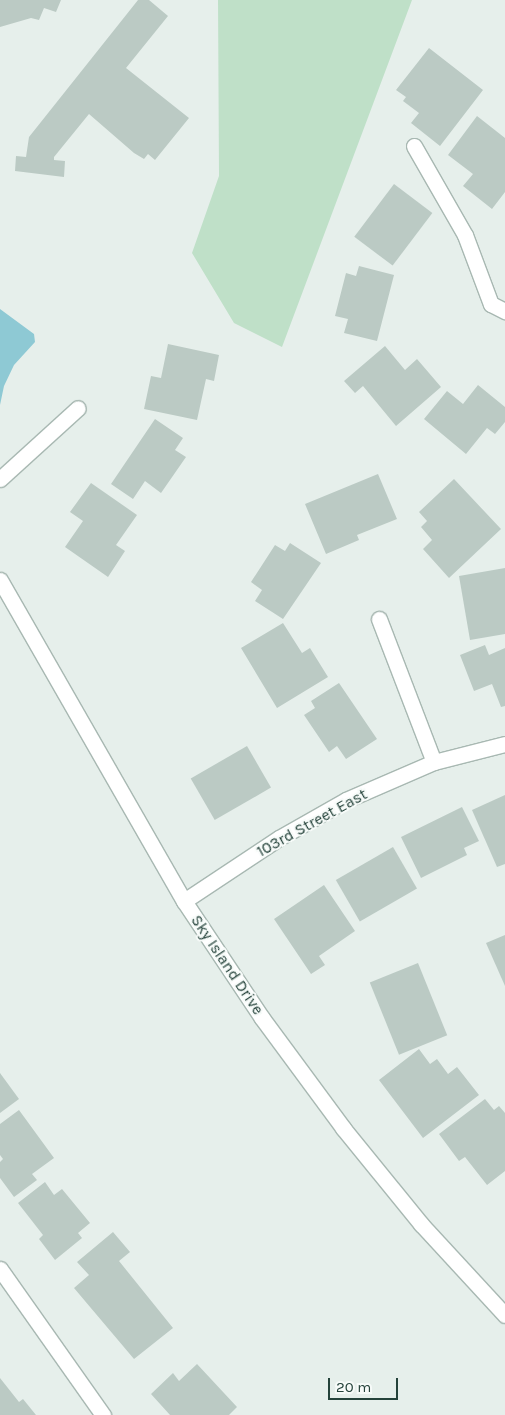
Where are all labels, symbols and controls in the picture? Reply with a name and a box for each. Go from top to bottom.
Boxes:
street label: 103rd Street East [253,785,371,861]
street label: Sky Island Drive [187,911,267,1019]
scale bar [330,1368,400,1400]
text: 20 m [336,1378,371,1396]

